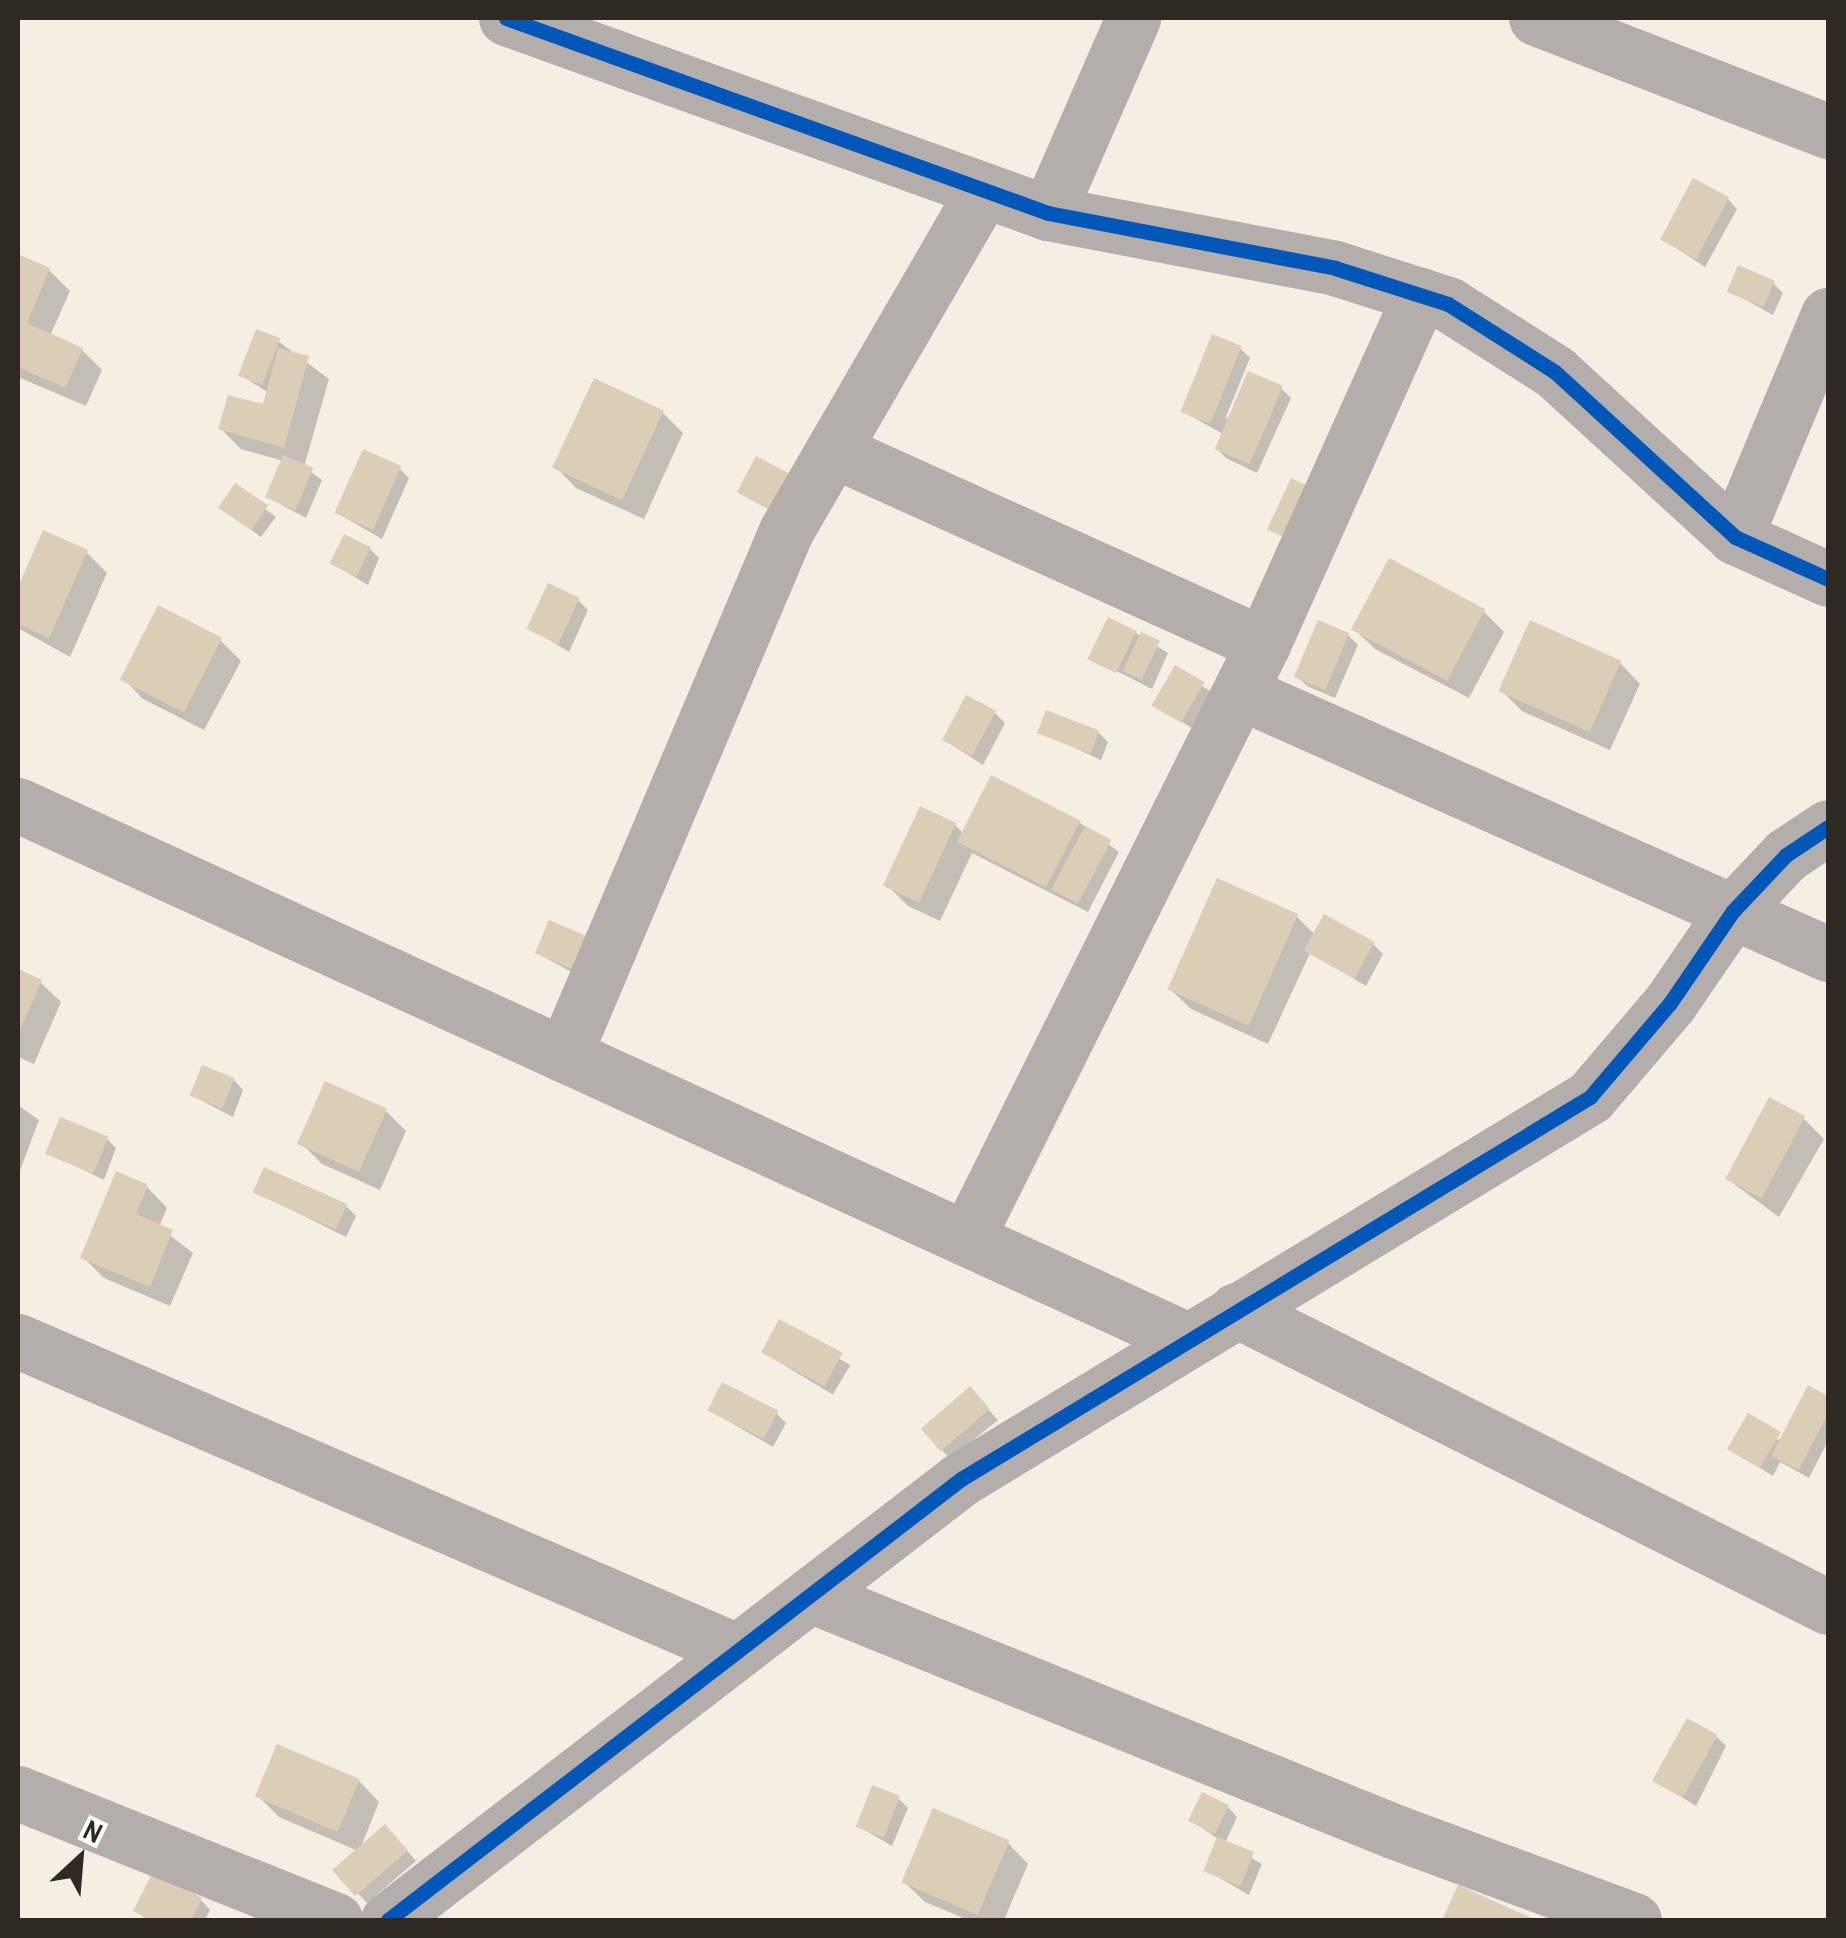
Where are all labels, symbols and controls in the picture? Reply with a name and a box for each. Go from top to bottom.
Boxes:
north arrow [30,1808,130,1908]
text: N [77,1810,109,1852]

